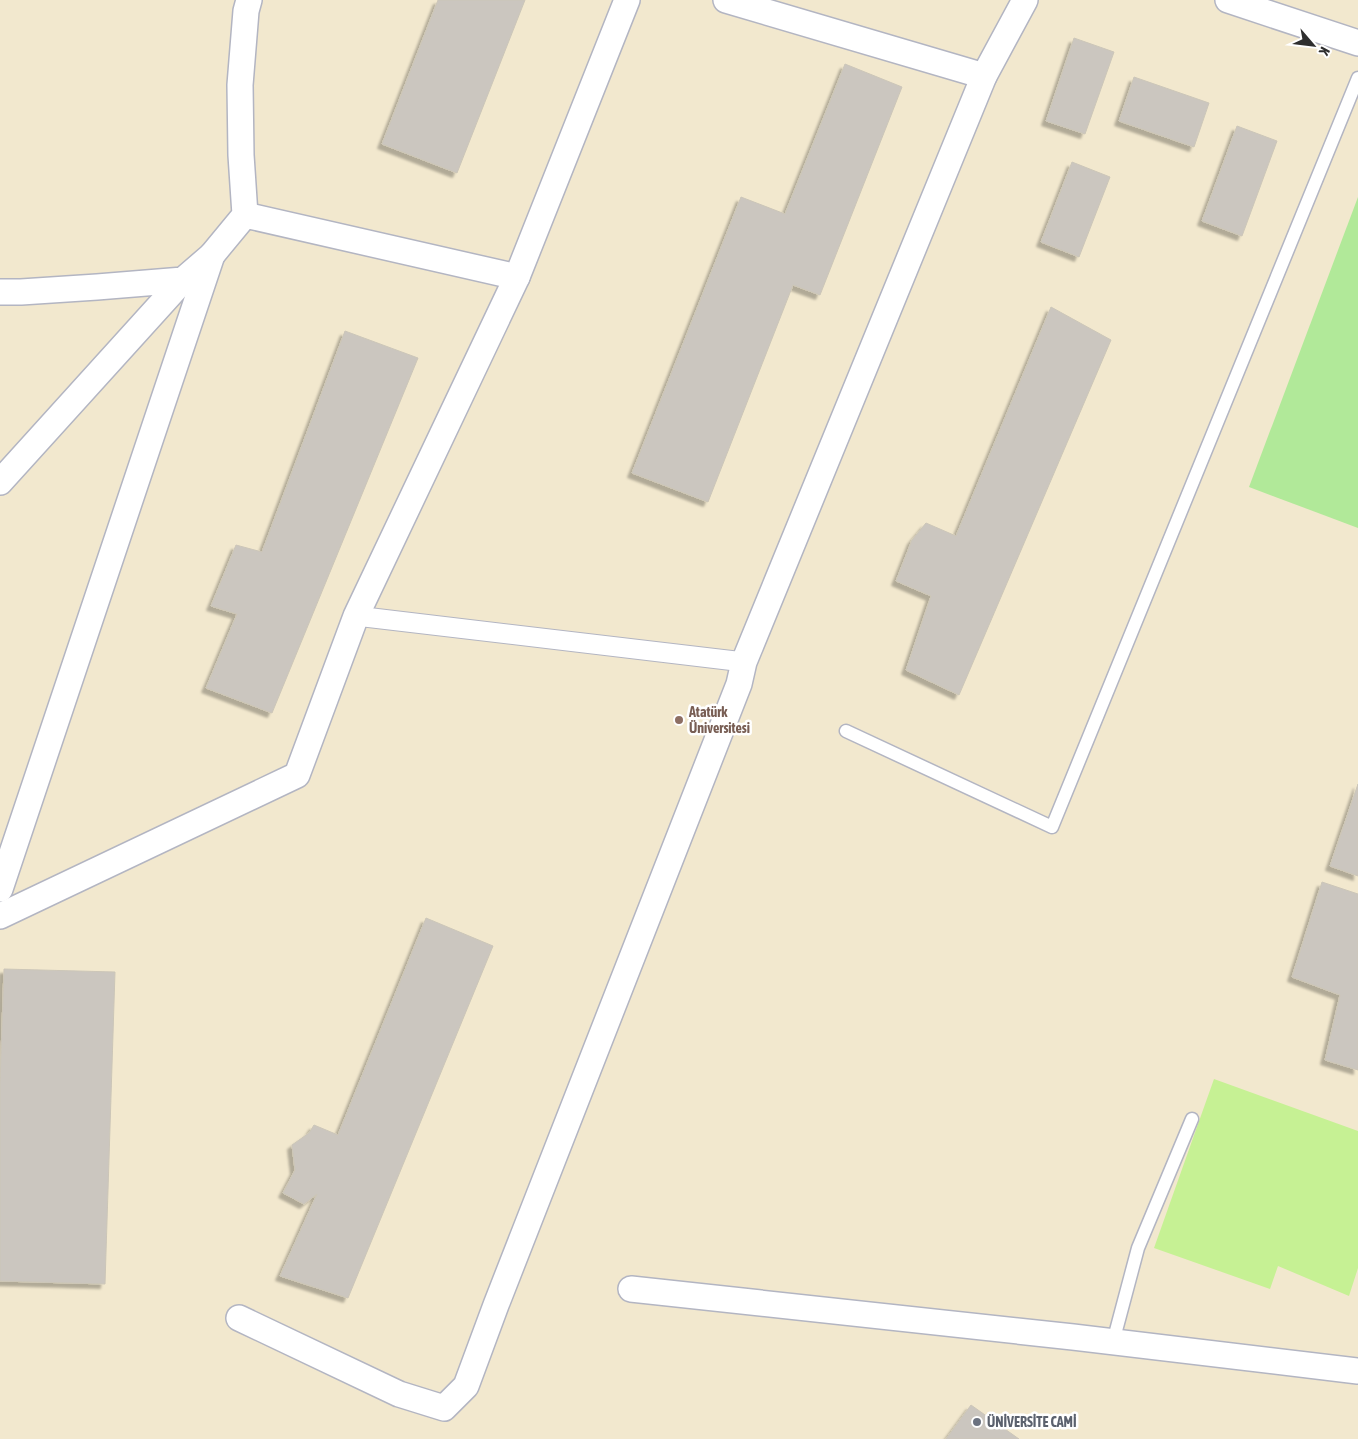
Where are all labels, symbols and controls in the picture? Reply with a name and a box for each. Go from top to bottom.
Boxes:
north arrow [1288,20,1338,70]
text: K [1316,44,1333,58]
place label: Atatürk Üniversitesi [688,704,750,736]
marker: Atatürk Üniversitesi [673,714,685,726]
place label: ÜNİVERSİTE CAMİ [987,1413,1077,1430]
marker: ÜNİVERSİTE CAMİ [971,1416,983,1428]

